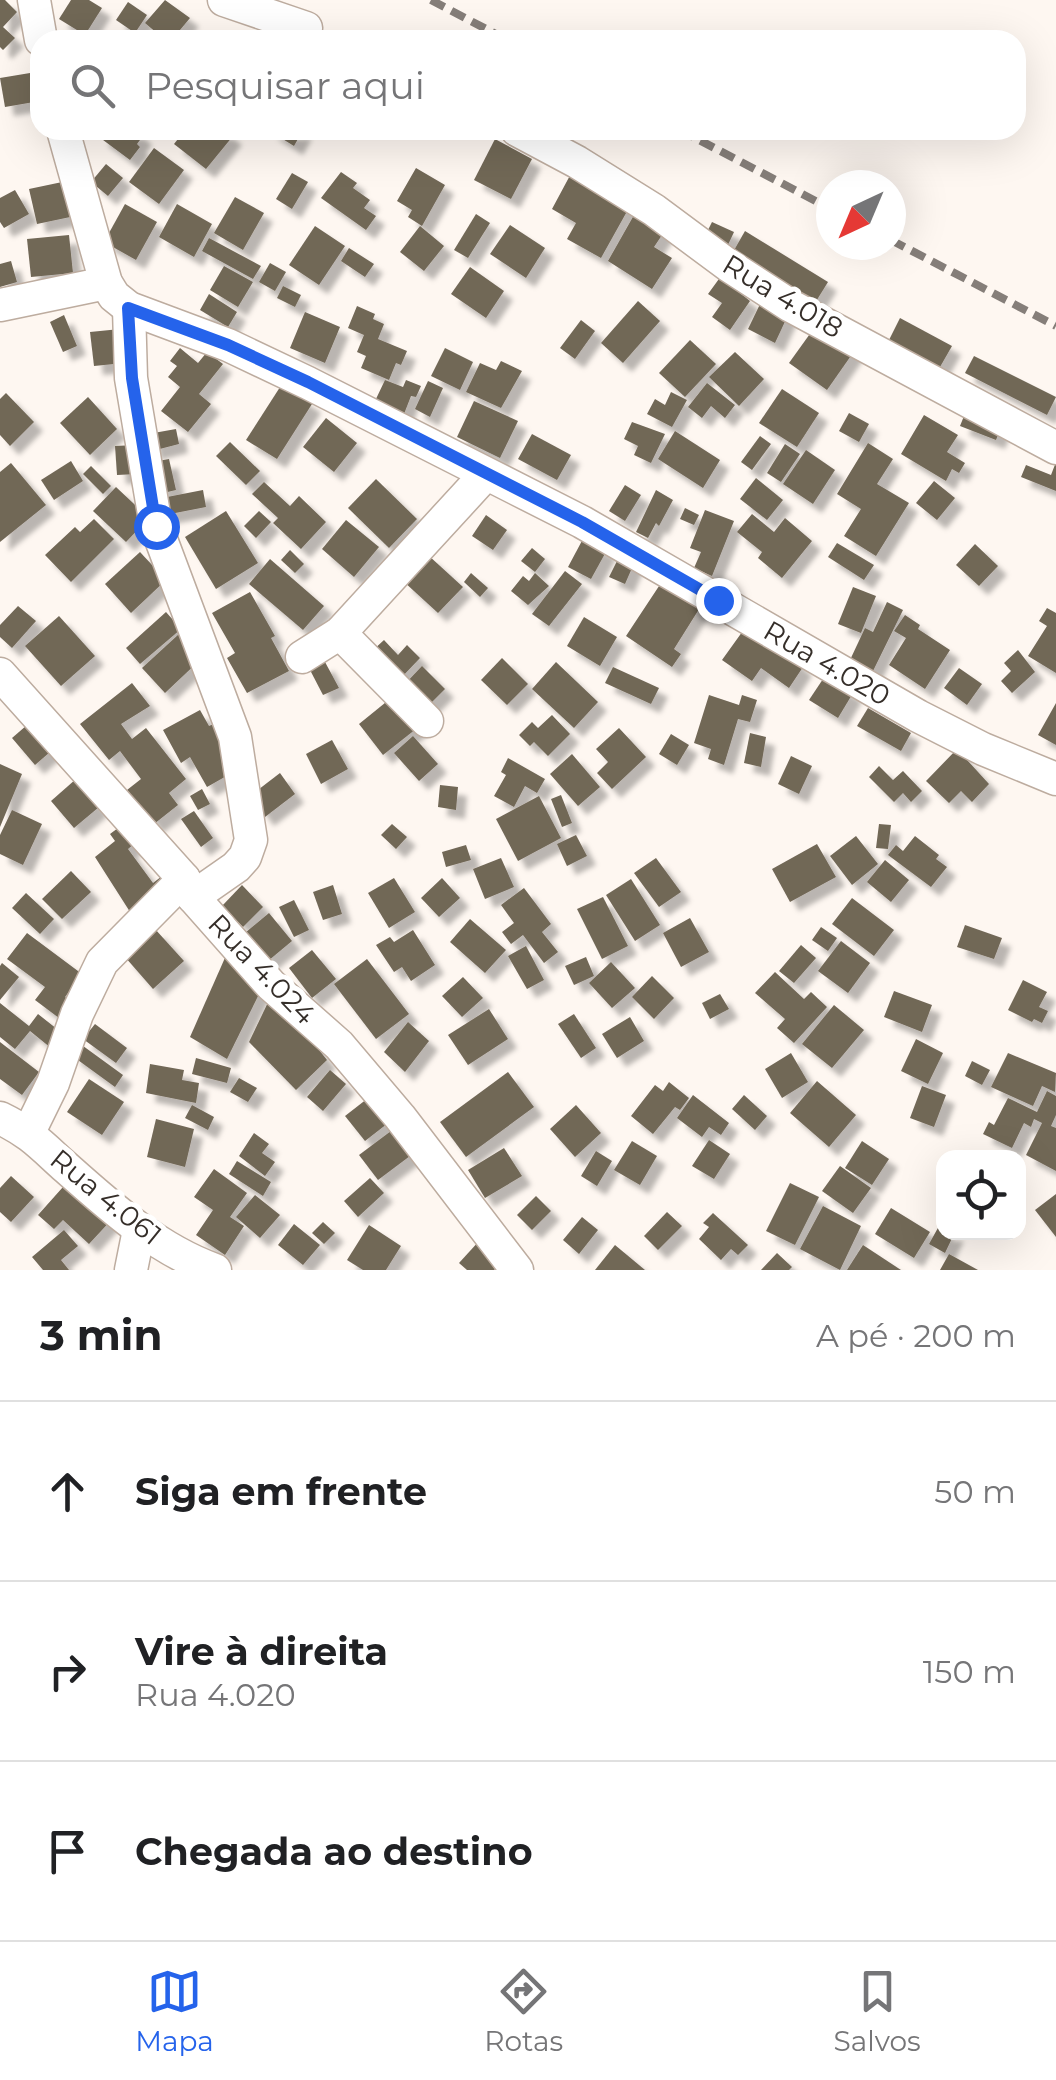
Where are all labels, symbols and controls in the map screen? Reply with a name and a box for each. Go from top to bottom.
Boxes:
search box [30,30,1026,140]
icon: search [65,58,120,113]
text: Pesquisar aqui [145,62,425,109]
north arrow [816,170,906,260]
street label: Rua 4.018 [717,247,849,345]
route start [134,504,180,550]
route end [696,578,742,624]
street label: Rua 4.020 [758,613,896,713]
street label: Rua 4.024 [201,907,323,1031]
street label: Rua 4.061 [43,1142,169,1252]
map controls [936,1150,1026,1240]
button: locate [936,1150,1026,1240]
text: 3 min [40,1309,162,1361]
text: A pé · 200 m [816,1316,1016,1355]
icon: ahead [40,1464,95,1519]
text: Siga em frente [135,1468,427,1515]
text: 50 m [934,1472,1016,1511]
text: Vire à direita [135,1628,388,1675]
icon: right [40,1644,95,1699]
text: 150 m [923,1652,1016,1691]
text: Rua 4.020 [135,1675,296,1714]
icon: arrive [40,1824,95,1879]
text: Chegada ao destino [135,1828,533,1875]
tab: Mapa [135,1964,214,2058]
tab: Rotas [484,1964,563,2058]
tab: Salvos [834,1964,921,2058]

